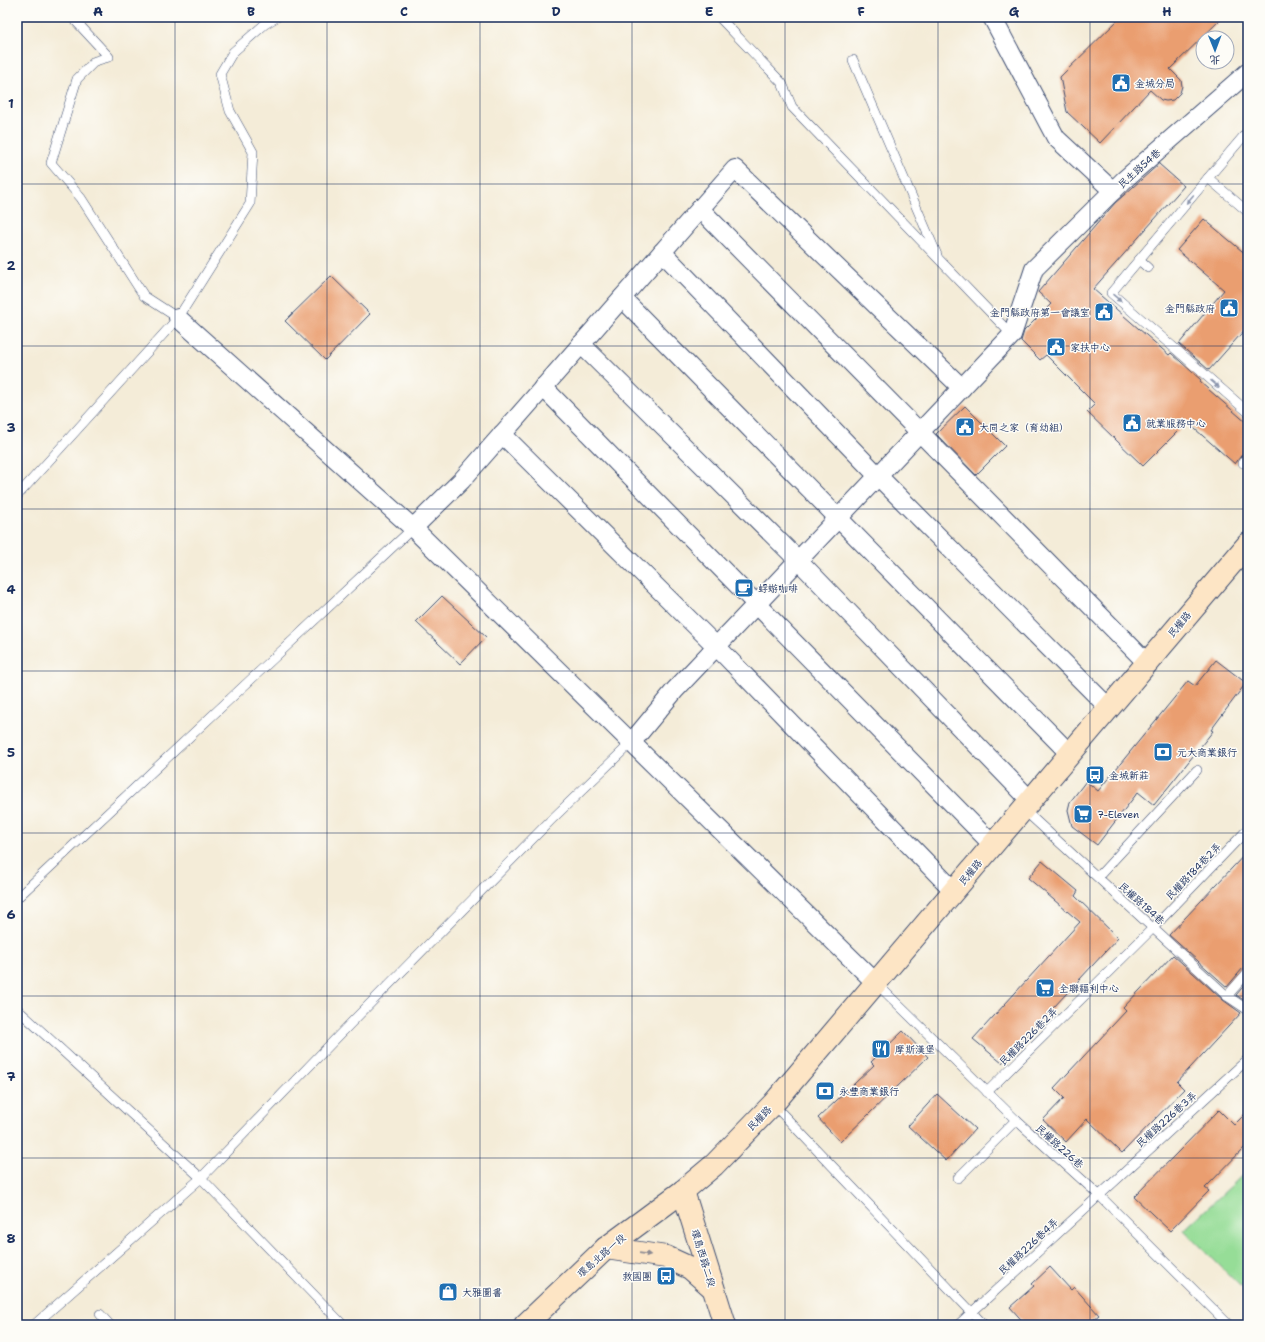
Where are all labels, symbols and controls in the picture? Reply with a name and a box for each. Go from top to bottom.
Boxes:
text: A [93,3,103,20]
text: B [247,3,255,20]
text: C [400,3,408,20]
text: D [551,3,561,20]
text: E [705,3,714,20]
text: F [857,3,865,20]
text: G [1009,3,1020,20]
text: H [1162,3,1172,20]
north arrow [1195,30,1235,70]
text: 北 [1210,52,1221,67]
public building icon: 金城分局 [1110,72,1132,94]
place label: 金城分局 [1135,77,1175,90]
text: 1 [8,95,14,112]
street label: 民生路54巷 [1115,145,1164,191]
one-way arrow [1185,194,1194,205]
text: 2 [6,257,16,274]
one-way arrow [1112,294,1123,303]
public building icon: 金門縣政府 [1218,297,1240,319]
public building icon: 金門縣政府第一會議室 [1093,301,1115,323]
place label: 金門縣政府 [1165,302,1215,315]
place label: 金門縣政府第一會議室 [990,306,1090,319]
public building icon: 家扶中心 [1045,336,1067,358]
place label: 家扶中心 [1070,341,1110,354]
one-way arrow [1210,379,1221,388]
public building icon: 就業服務中心 [1121,412,1143,434]
public building icon: 大同之家（育幼組） [954,416,976,438]
place label: 就業服務中心 [1146,417,1206,430]
text: 3 [6,419,16,436]
place label: 大同之家（育幼組） [979,421,1069,434]
cafe icon: 蜉蝣咖啡 [733,577,755,599]
text: 4 [6,581,16,598]
place label: 蜉蝣咖啡 [758,582,798,595]
street label: 民權路 [1165,609,1194,640]
bank icon: 元大商業銀行 [1152,741,1174,763]
text: 5 [7,744,15,761]
place label: 元大商業銀行 [1177,746,1237,759]
bus stop icon: 金城新莊 [1084,764,1106,786]
place label: 金城新莊 [1109,769,1149,782]
supermarket icon: 7-Eleven [1072,803,1094,825]
place label: 7-Eleven [1097,808,1139,821]
street label: 民權路184巷2弄 [1163,840,1224,903]
street label: 民權路 [956,857,985,888]
street label: 民權路184巷 [1116,879,1168,928]
text: 6 [6,906,16,923]
supermarket icon: 全聯福利中心 [1034,977,1056,999]
place label: 全聯福利中心 [1059,982,1119,995]
street label: 民權路226巷2弄 [997,1005,1060,1068]
restaurant icon: 摩斯漢堡 [870,1038,892,1060]
place label: 摩斯漢堡 [895,1043,935,1056]
text: 7 [6,1068,16,1085]
bank icon: 永豐商業銀行 [814,1080,836,1102]
place label: 永豐商業銀行 [839,1085,899,1098]
street label: 民權路226巷3弄 [1133,1089,1199,1150]
street label: 民權路 [744,1103,774,1134]
street label: 民權路226巷 [1033,1121,1087,1172]
street label: 民權路226巷4弄 [996,1215,1061,1277]
street label: 環島西路二段 [689,1228,719,1289]
text: 8 [6,1230,16,1247]
street label: 環島北路一段 [574,1231,628,1280]
one-way arrow [638,1251,651,1257]
bus stop icon: 救國團 [655,1265,677,1287]
place label: 救國團 [622,1270,652,1283]
shop icon: 大雅圖書 [437,1281,459,1303]
place label: 大雅圖書 [462,1286,502,1299]

